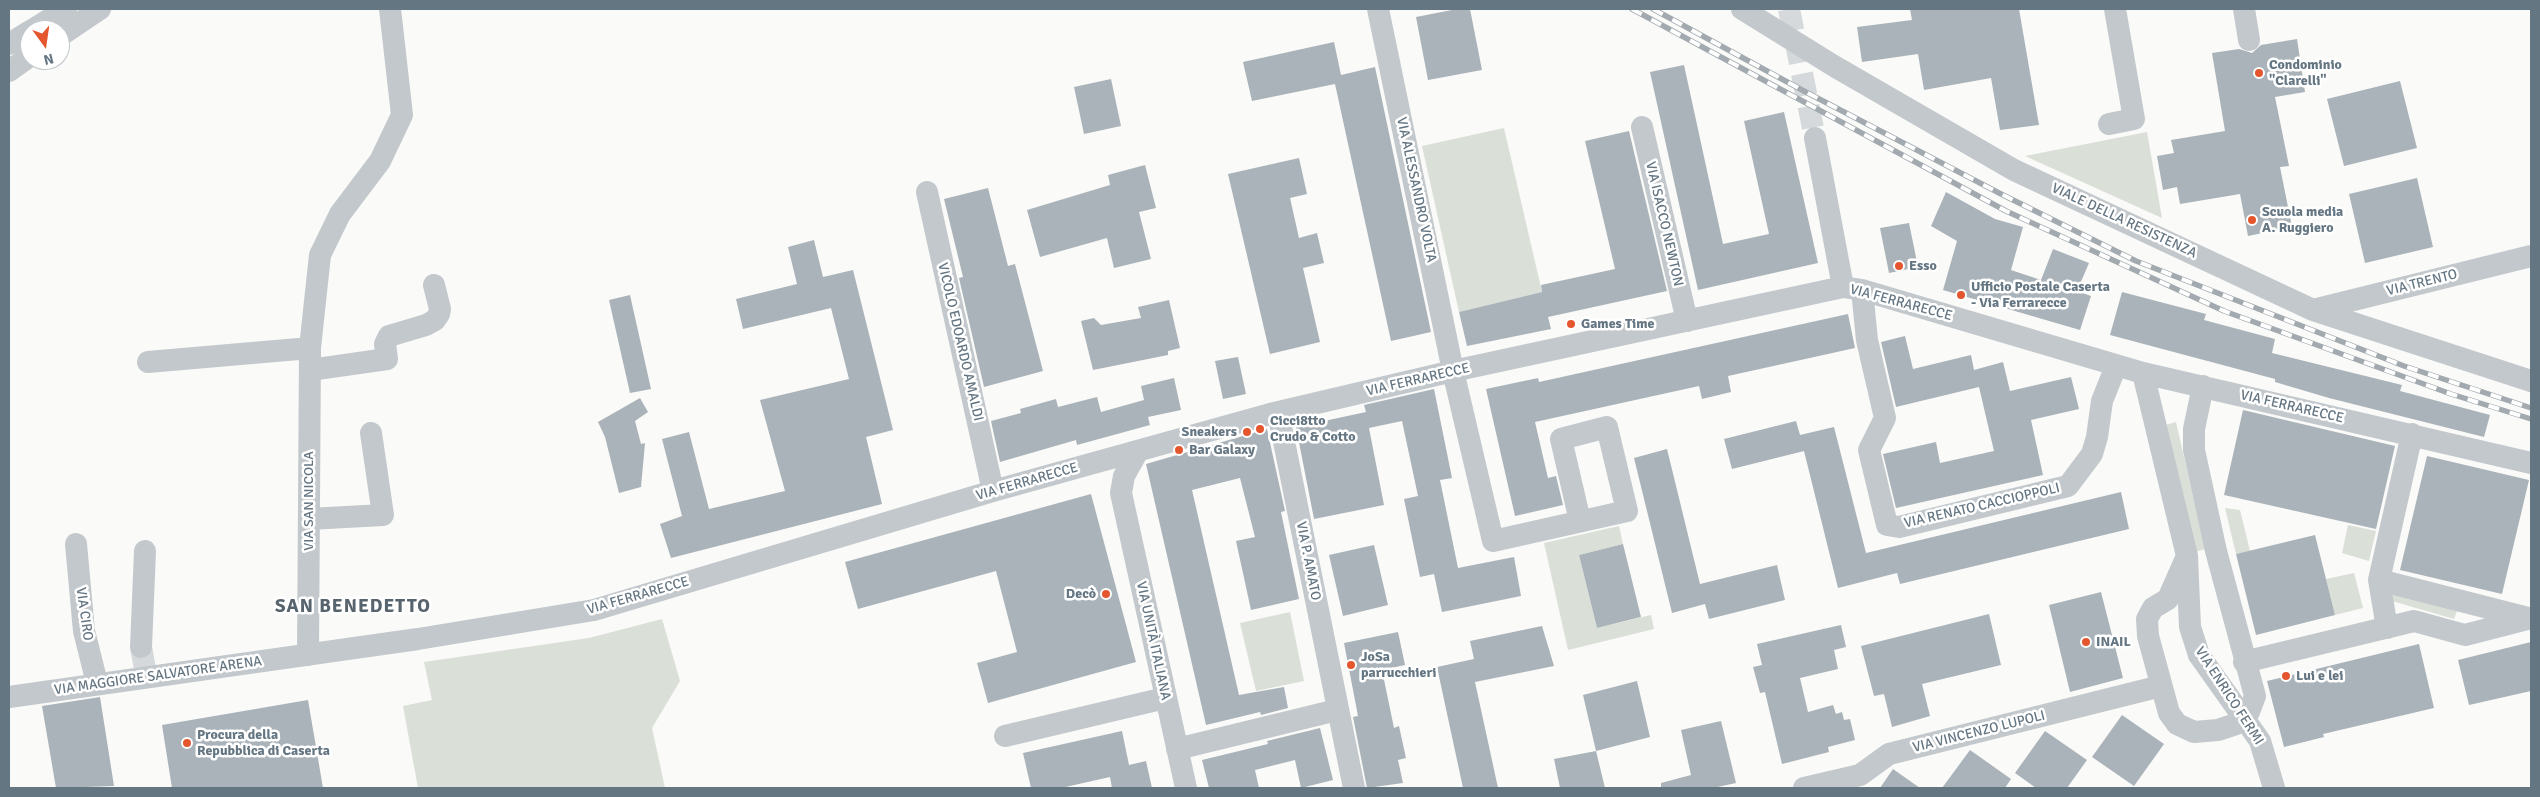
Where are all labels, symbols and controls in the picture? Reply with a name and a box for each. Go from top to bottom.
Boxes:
north arrow [20,20,70,70]
text: N [42,50,55,68]
place label: Condominio "Clarelli" [2269,57,2342,90]
marker: Condominio "Clarelli" [2253,67,2265,79]
street label: VIA ALESSANDRO VOLTA [1392,116,1440,264]
street label: VIA ISACCO NEWTON [1641,160,1687,288]
street label: VIALE DELLA RESISTENZA [2049,180,2199,262]
place label: Scuola media A. Ruggiero [2262,204,2343,236]
marker: Scuola media A. Ruggiero [2246,214,2258,226]
place label: Esso [1909,258,1937,274]
marker: Esso [1893,260,1905,272]
street label: VICOLO EDOARDO AMALDI [934,261,986,423]
street label: VIA TRENTO [2385,266,2459,300]
place label: Ufficio Postale Caserta - Via Ferrarecce [1971,279,2110,312]
street label: VIA FERRARECCE [1848,281,1954,325]
marker: Ufficio Postale Caserta - Via Ferrarecce [1955,289,1967,301]
place label: Games Time [1581,316,1654,332]
marker: Games Time [1565,318,1577,330]
street label: VIA FERRARECCE [1365,360,1471,400]
street label: VIA FERRARECCE [2239,387,2345,427]
place label: Cicci8tto Crudo & Cotto [1270,413,1355,446]
marker: Cicci8tto Crudo & Cotto [1254,423,1266,435]
place label: Sneakers [1182,424,1237,440]
marker: Sneakers [1241,426,1253,438]
place label: Bar Galaxy [1189,442,1255,458]
marker: Bar Galaxy [1173,444,1185,456]
street label: VIA SAN NICOLA [301,451,317,551]
street label: VIA FERRARECCE [974,459,1080,505]
street label: VIA RENATO CACCIOPPOLI [1902,480,2062,532]
street label: VIA P. AMATO [1292,520,1324,602]
street label: VIA FERRARECCE [585,573,691,619]
street label: VIA UNITÀ ITALIANA [1132,580,1174,702]
street label: VIA CIRO [72,586,96,642]
place label: Decò [1066,586,1096,602]
marker: Decò [1100,588,1112,600]
district label: SAN BENEDETTO [273,596,433,618]
place label: INAIL [2096,634,2131,650]
marker: INAIL [2080,636,2092,648]
street label: VIA ENRICO FERMI [2191,644,2267,748]
place label: JoSa parrucchieri [1361,649,1436,682]
street label: VIA MAGGIORE SALVATORE ARENA [53,653,263,699]
marker: JoSa parrucchieri [1345,659,1357,671]
place label: Lui e lei [2296,668,2343,684]
marker: Lui e lei [2280,670,2292,682]
street label: VIA VINCENZO LUPOLI [1911,707,2047,757]
place label: Procura della Repubblica di Caserta [197,727,330,760]
marker: Procura della Repubblica di Caserta [181,737,193,749]

